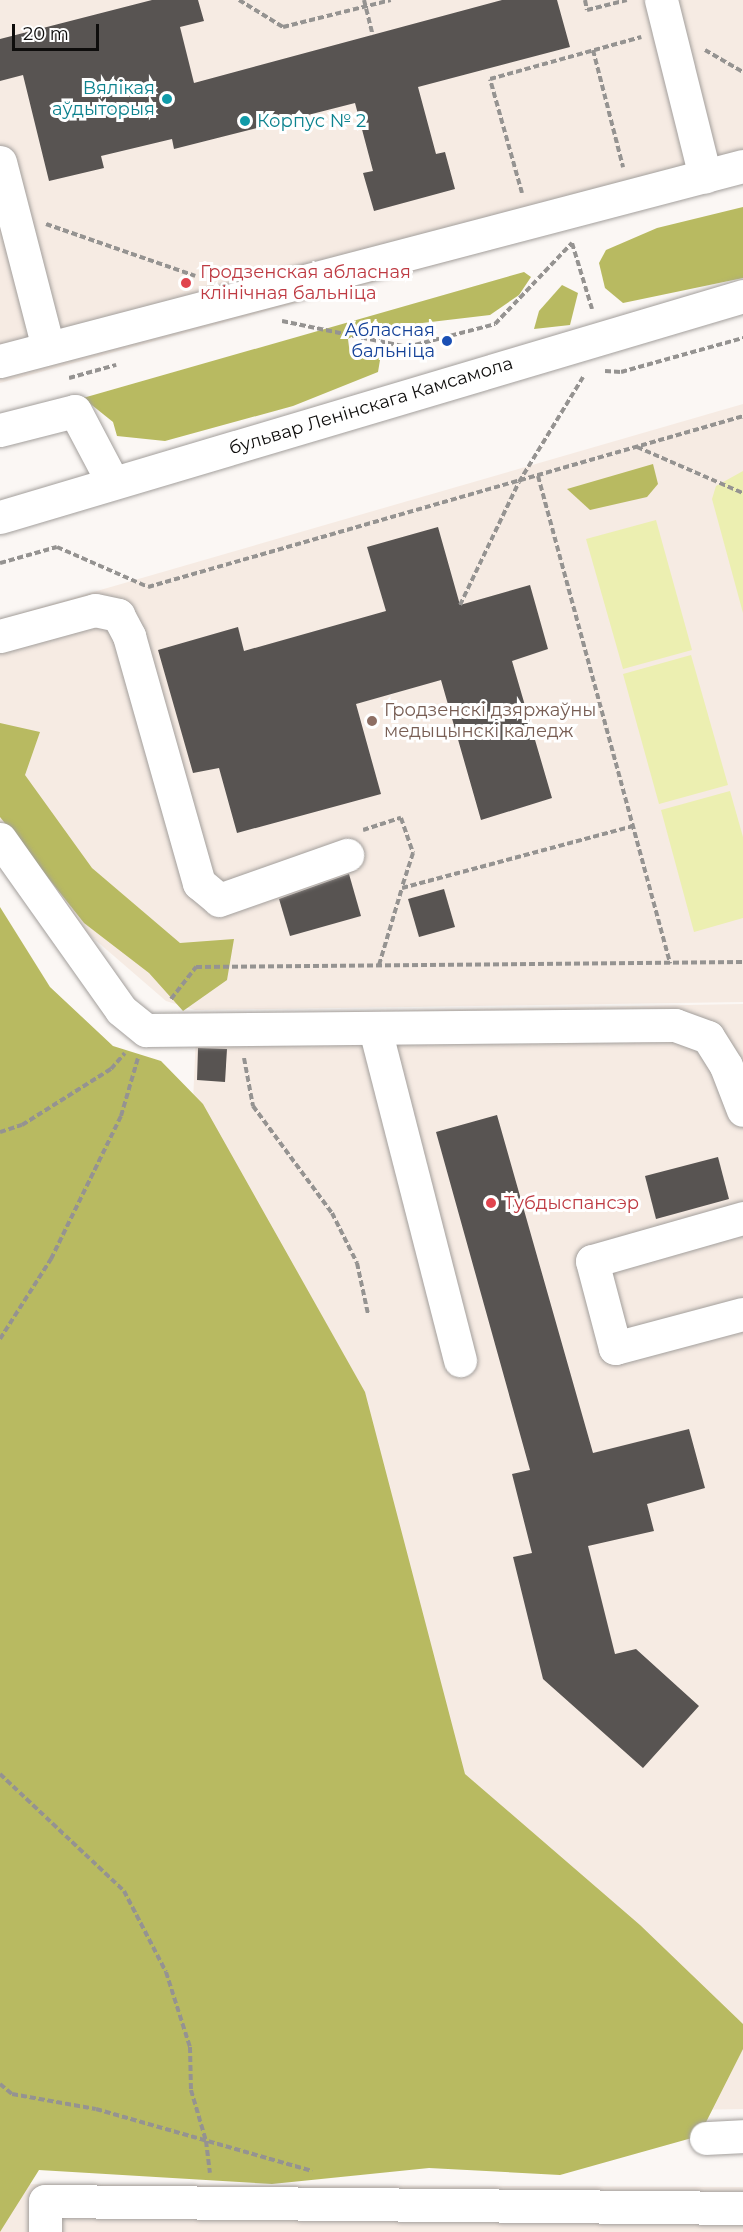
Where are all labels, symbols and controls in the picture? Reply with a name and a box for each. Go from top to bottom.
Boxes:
scale bar [15,12,102,50]
text: 20 m [23,23,69,45]
place label: Вялікая аўдыторыя [52,78,155,121]
marker: Вялікая аўдыторыя [160,92,174,106]
place label: Корпус № 2 [257,110,366,132]
marker: Корпус № 2 [238,114,252,128]
place label: Гродзенская абласная клінічная бальніца [200,262,411,304]
marker: Гродзенская абласная клінічная бальніца [177,274,195,292]
place label: Абласная бальніца [344,320,435,362]
marker: Абласная бальніца [440,334,454,348]
street label: бульвар Ленінскага Камсамола [227,352,515,460]
place label: Гродзенскі дзяржаўны медыцынскі каледж [384,700,596,742]
marker: Гродзенскі дзяржаўны медыцынскі каледж [365,714,379,728]
place label: Тубдыспансэр [504,1192,639,1214]
marker: Тубдыспансэр [482,1194,500,1212]

